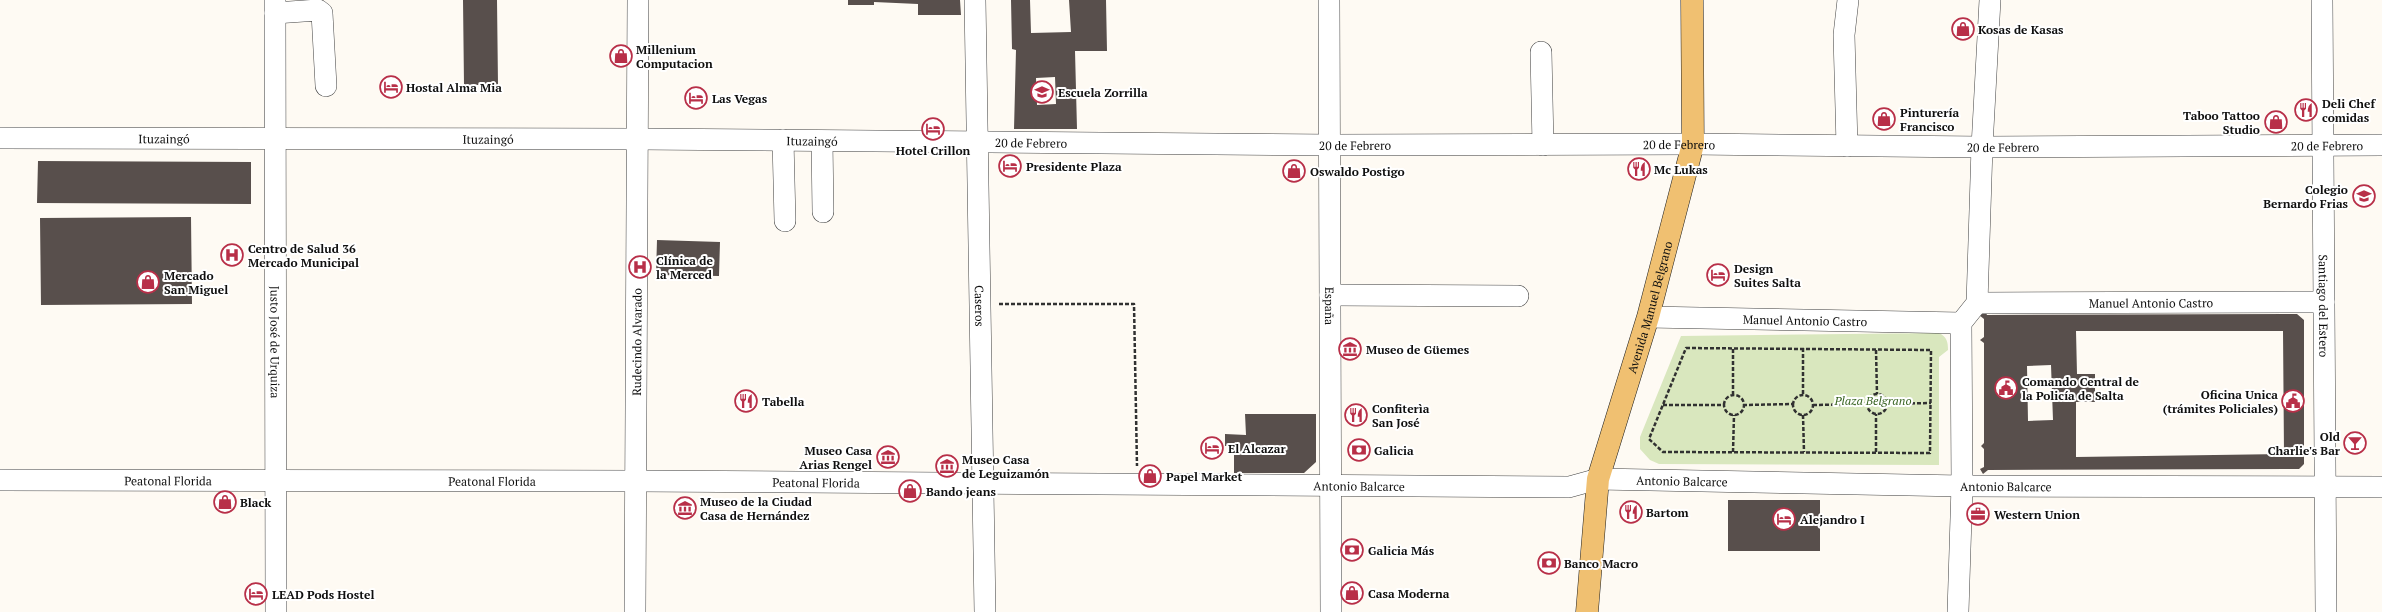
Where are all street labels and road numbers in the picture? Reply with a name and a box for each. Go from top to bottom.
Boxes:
street label: Ituzaingó [138,131,190,146]
street label: Ituzaingó [462,131,514,146]
street label: Ituzaingó [786,133,838,148]
street label: 20 de Febrero [995,135,1068,150]
street label: 20 de Febrero [1643,136,1716,152]
street label: 20 de Febrero [1319,137,1392,153]
street label: 20 de Febrero [2291,138,2364,153]
street label: 20 de Febrero [1967,139,2040,155]
street label: Avenida Manuel Belgrano [1624,239,1675,375]
street label: Santiago del Estero [2316,255,2332,358]
street label: Caseros [972,285,988,327]
street label: Justo José de Urquiza [268,286,283,398]
street label: España [1322,287,1338,325]
street label: Rudecindo Alvarado [629,288,644,396]
street label: Manuel Antonio Castro [2089,295,2214,310]
street label: Manuel Antonio Castro [1743,311,1868,329]
street label: Antonio Balcarce [1636,472,1728,489]
street label: Peatonal Florida [124,473,212,488]
street label: Peatonal Florida [448,473,536,488]
street label: Peatonal Florida [772,474,860,490]
street label: Antonio Balcarce [1313,478,1405,493]
street label: Antonio Balcarce [1960,478,2052,494]

